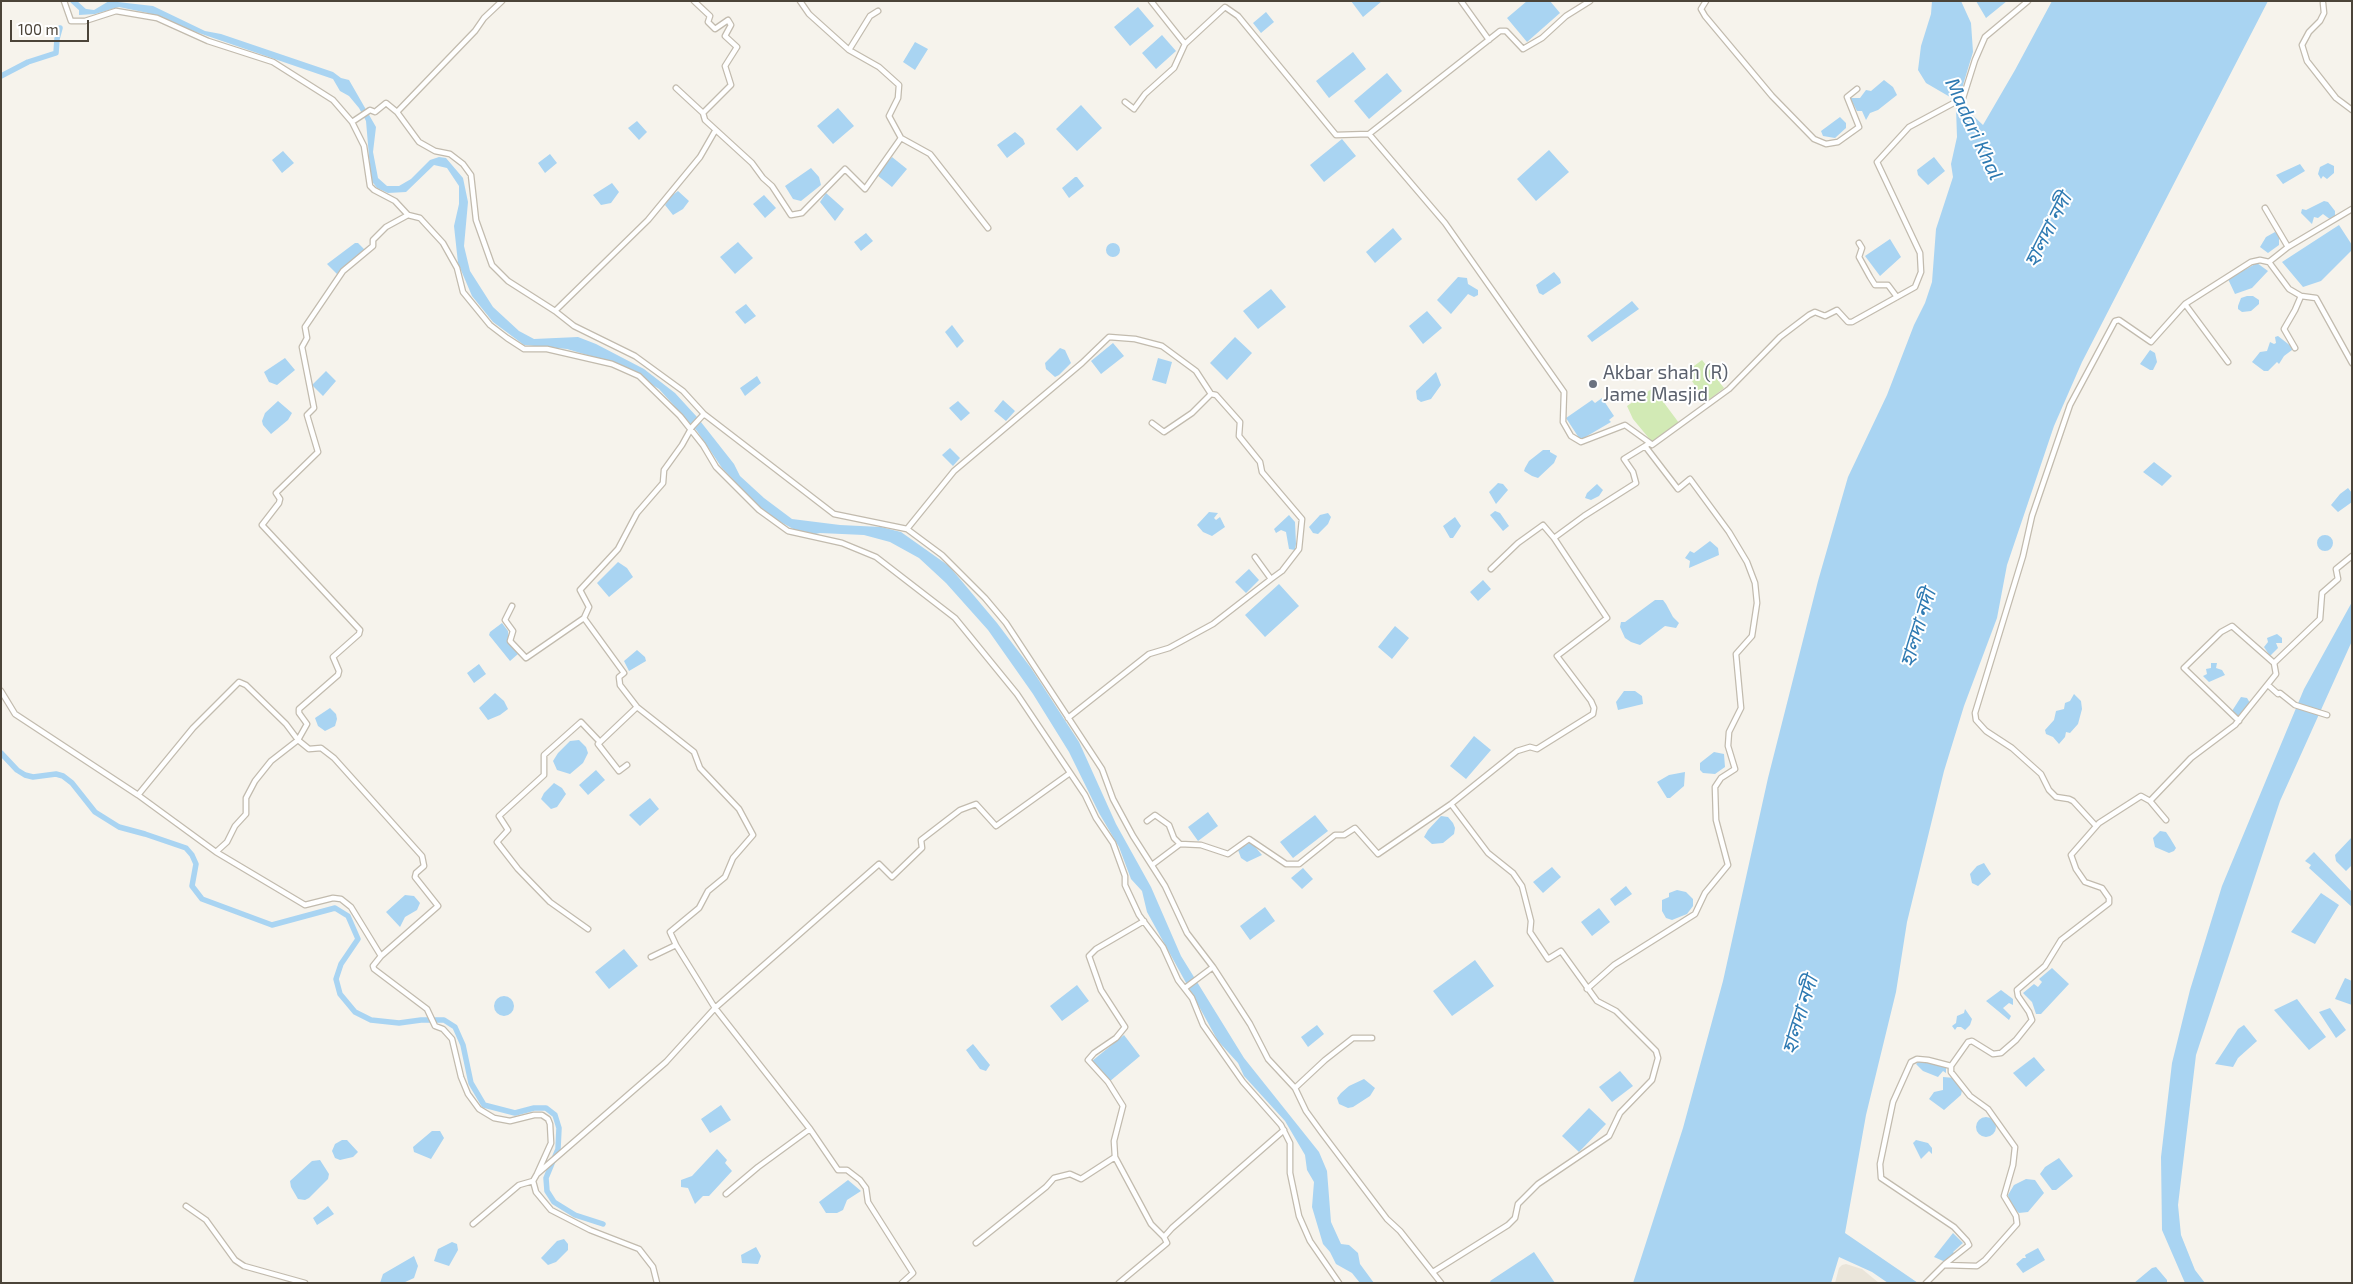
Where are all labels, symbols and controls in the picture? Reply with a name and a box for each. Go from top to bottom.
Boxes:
scale bar [12,10,91,42]
text: 100 m [18,20,59,38]
water label: Madari Khal [1940,74,2008,184]
water label: হালদা নদী [2019,189,2077,271]
place label: Akbar shah (R) Jame Masjid [1603,362,1728,406]
marker: Akbar shah (R) Jame Masjid [1587,378,1599,390]
water label: হালদা নদী [1895,586,1941,670]
water label: হালদা নদী [1777,973,1823,1057]

